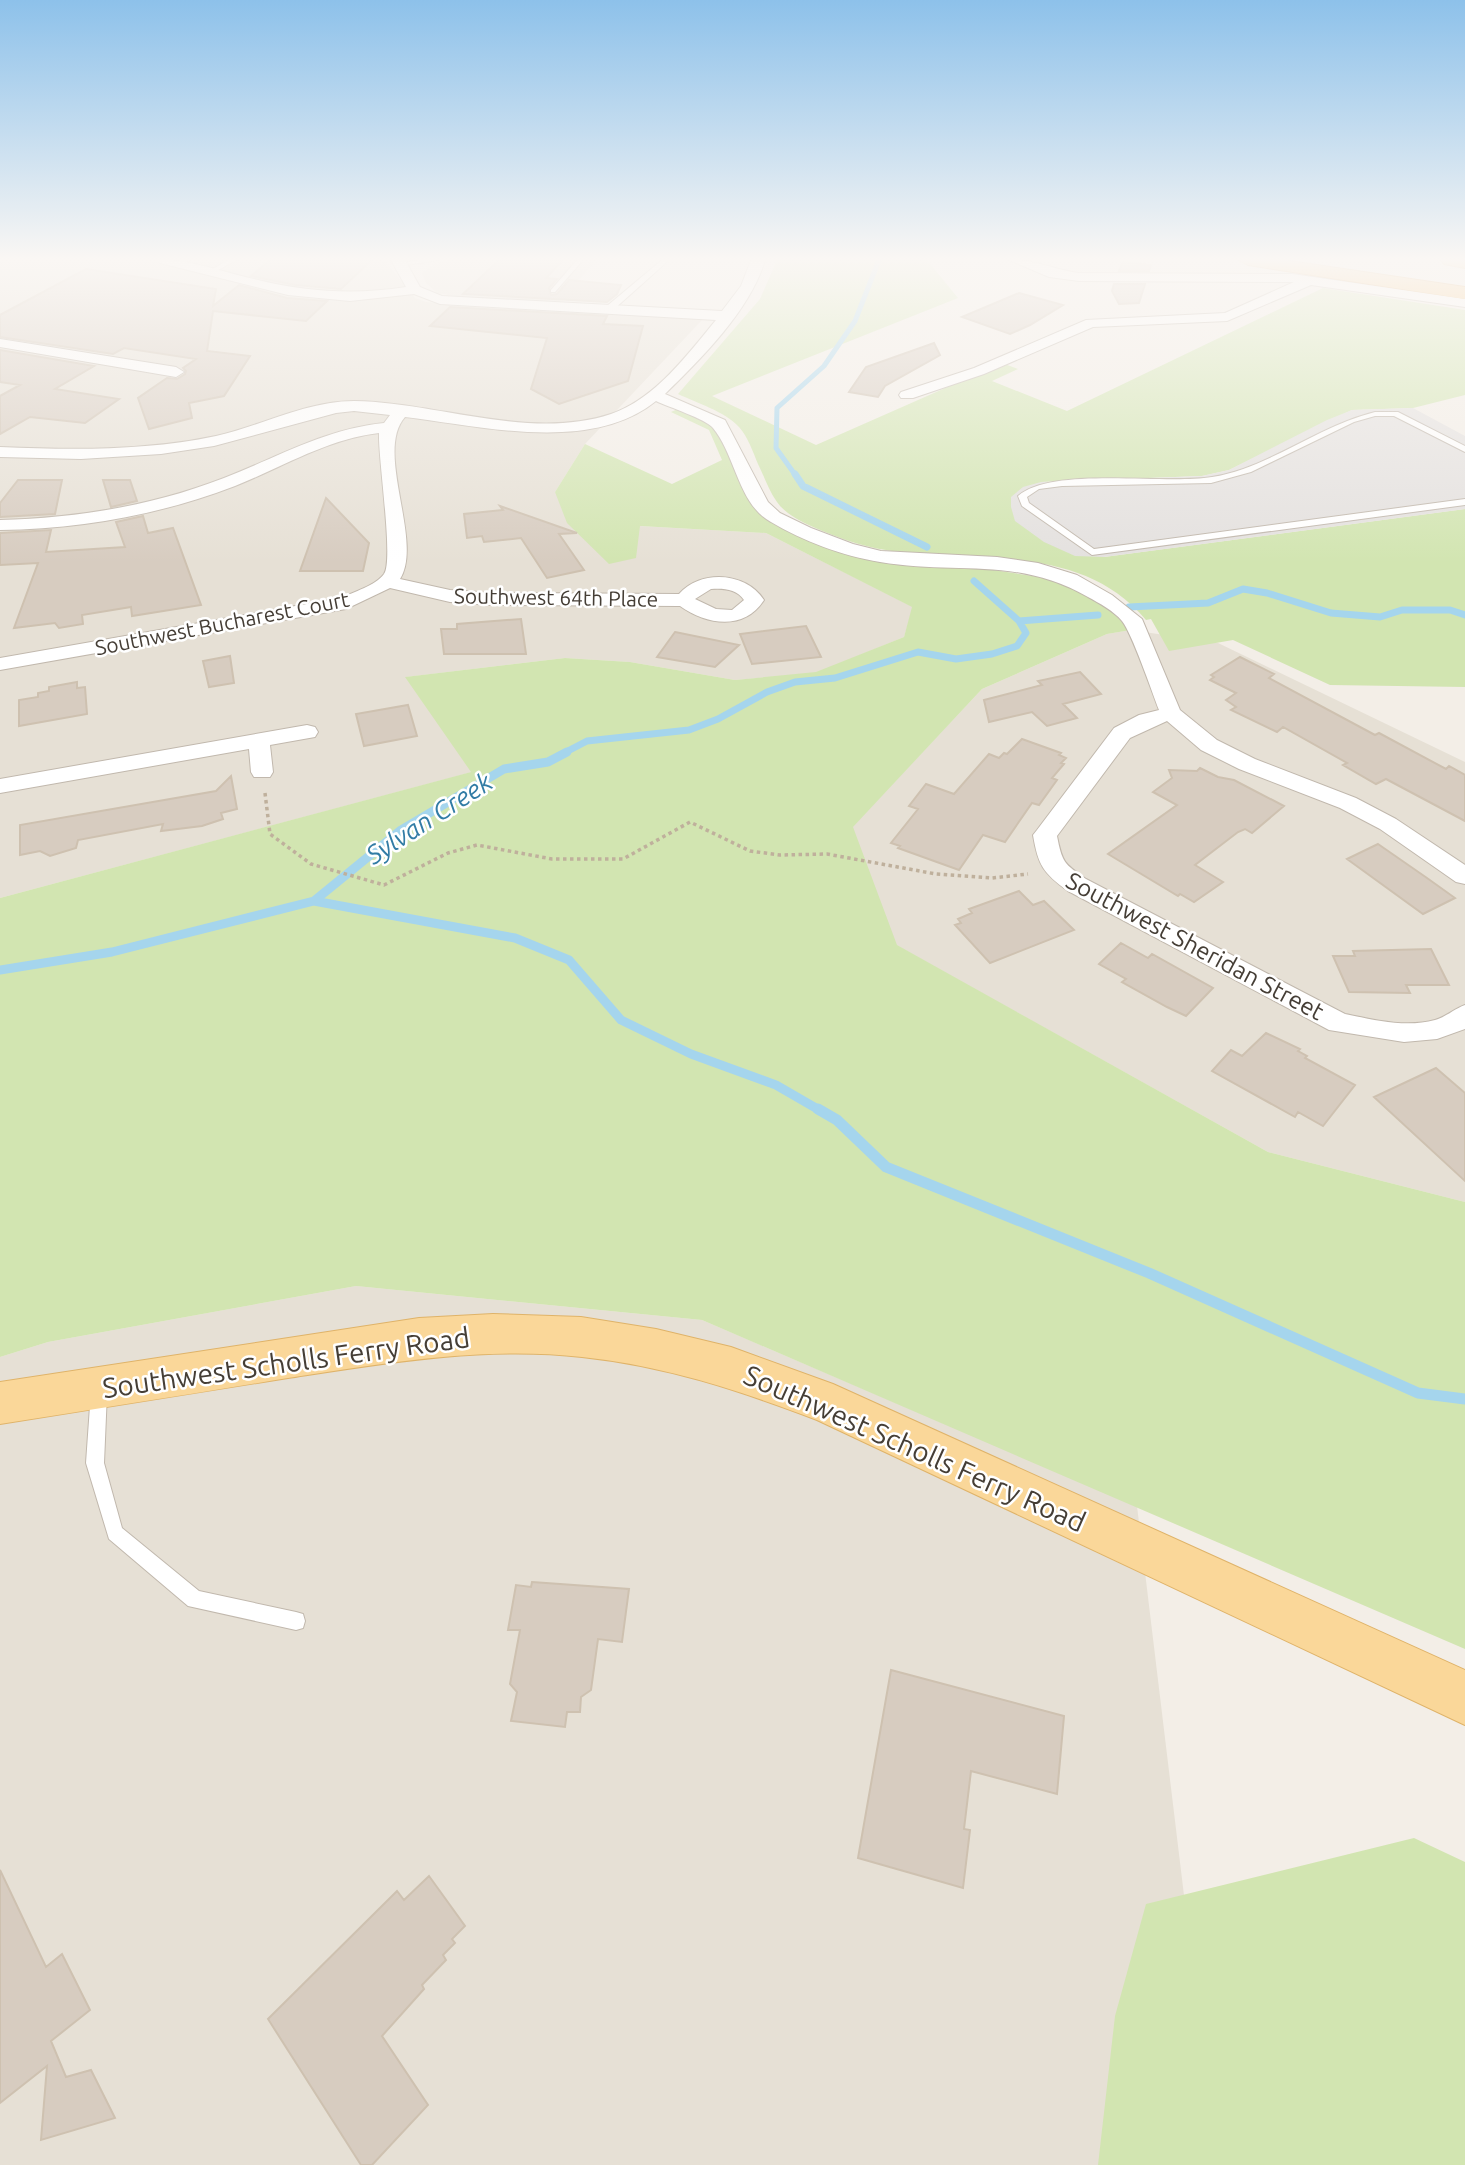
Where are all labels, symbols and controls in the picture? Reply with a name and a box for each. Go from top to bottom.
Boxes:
street label: Southwest 64th Place [454,583,658,611]
street label: Southwest Bucharest Court [93,587,351,659]
water label: Sylvan Creek [360,766,498,870]
street label: Southwest Sheridan Street [1062,867,1329,1026]
street label: Southwest Scholls Ferry Road [100,1321,472,1403]
street label: Southwest Scholls Ferry Road [739,1358,1091,1538]

